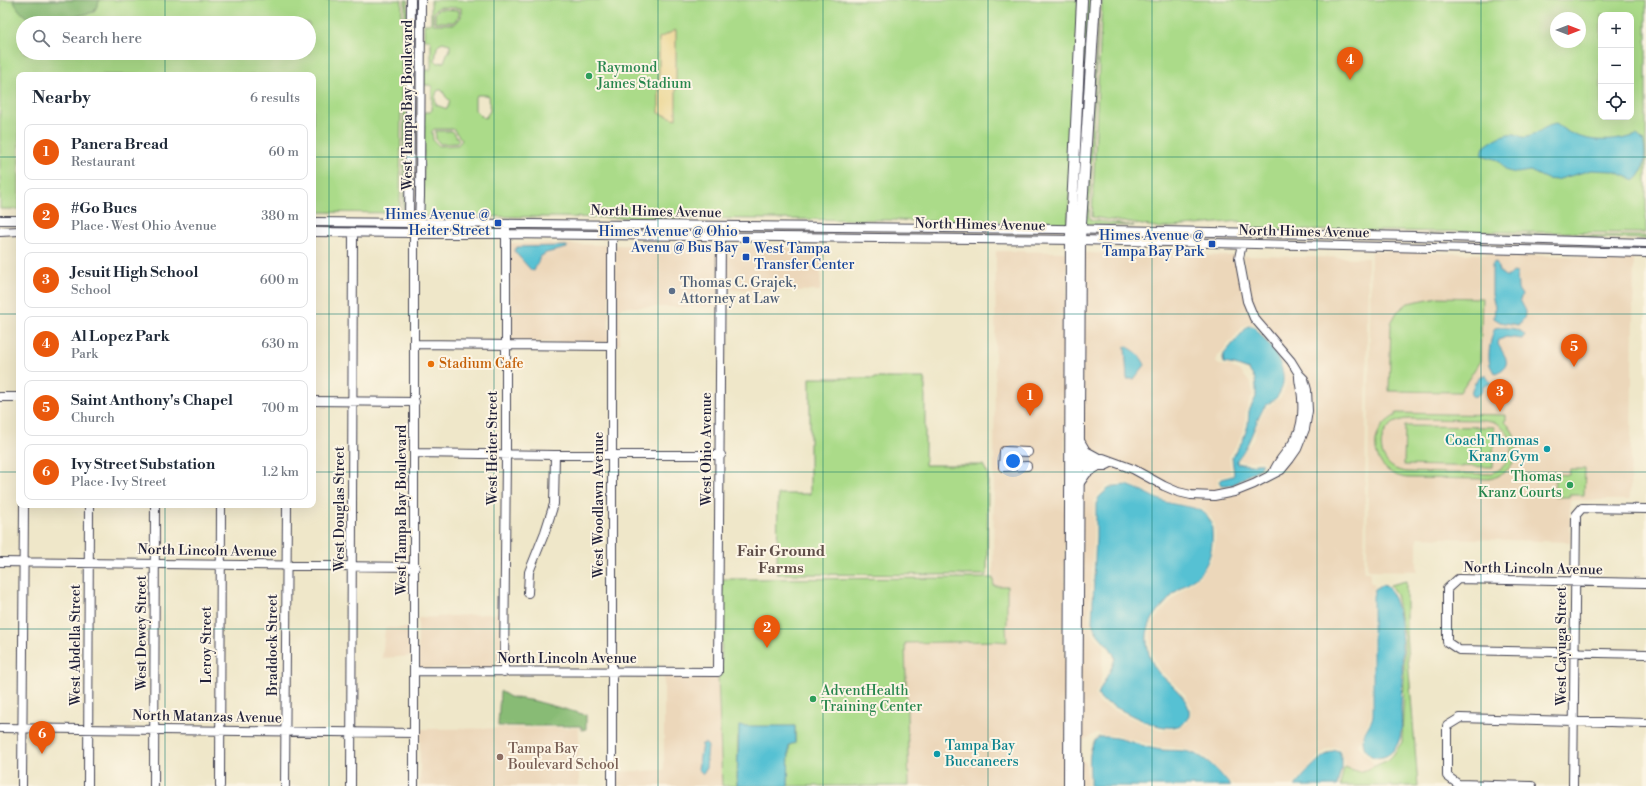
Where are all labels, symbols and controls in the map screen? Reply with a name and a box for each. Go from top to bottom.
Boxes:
north arrow [1550,12,1586,48]
map controls [1598,12,1634,120]
button: + [1598,12,1634,48]
search box [16,16,316,60]
street label: West Tampa Bay Boulevard [399,20,417,191]
icon: search [30,27,52,49]
text: Search here [62,29,142,48]
pin: 4 [1337,47,1363,80]
button: − [1598,48,1634,84]
place label: Raymond James Stadium [596,59,692,93]
marker: Raymond James Stadium [584,71,594,81]
button: locate [1598,84,1634,120]
text: Nearby [32,87,91,109]
text: 6 results [250,90,300,106]
text: Panera Bread [71,135,169,154]
text: 1 [43,144,49,160]
text: 60 m [268,144,299,160]
text: Restaurant [71,154,136,170]
text: #Go Bucs [71,199,137,218]
street label: North Himes Avenue [590,202,722,222]
place label: Himes Avenue @ Heiter Street [385,206,490,240]
text: 2 [42,208,50,224]
text: 380 m [261,208,299,224]
street label: North Himes Avenue [914,215,1046,235]
text: Place · West Ohio Avenue [71,218,217,234]
marker: Himes Avenue @ Heiter Street [493,218,503,228]
street label: North Himes Avenue [1238,222,1370,242]
place label: Himes Avenue @ Ohio Avenu @ Bus Bay [598,223,738,257]
place label: Himes Avenue @ Tampa Bay Park [1099,227,1205,261]
marker: Himes Avenue @ Ohio Avenu @ Bus Bay [741,235,751,245]
marker: Himes Avenue @ Tampa Bay Park [1207,239,1217,249]
place label: West Tampa Transfer Center [753,240,855,274]
marker: West Tampa Transfer Center [741,252,751,262]
text: Jesuit High School [71,263,198,282]
text: 3 [42,272,50,288]
text: 600 m [260,272,299,288]
place label: Thomas C. Grajek, Attorney at Law [679,274,797,308]
text: School [71,282,111,298]
marker: Thomas C. Grajek, Attorney at Law [667,286,677,296]
text: Al Lopez Park [71,327,170,346]
pin: 5 [1561,334,1587,367]
text: 4 [42,336,50,352]
text: 630 m [261,336,299,352]
text: Park [71,346,98,362]
place label: Stadium Cafe [439,355,524,373]
marker: Stadium Cafe [426,359,436,369]
pin: 3 [1487,379,1513,412]
pin: 1 [1017,383,1043,416]
text: Saint Anthony's Chapel [71,391,233,410]
street label: West Heiter Street [484,391,502,506]
street label: West Ohio Avenue [698,392,716,507]
text: 5 [42,400,50,416]
text: 700 m [261,400,299,416]
text: Church [71,410,115,426]
street label: West Tampa Bay Boulevard [393,425,411,596]
street label: West Woodlawn Avenue [590,432,608,579]
place label: Coach Thomas Kranz Gym [1445,432,1539,466]
marker: Coach Thomas Kranz Gym [1542,444,1552,454]
street label: West Douglas Street [331,446,349,573]
your location [1003,451,1023,471]
text: Ivy Street Substation [71,455,215,474]
text: 6 [42,464,50,480]
text: 1.2 km [262,464,299,480]
place label: Thomas Kranz Courts [1478,468,1562,502]
text: Place · Ivy Street [71,474,167,490]
marker: Thomas Kranz Courts [1565,480,1575,490]
street label: North Lincoln Avenue [137,541,277,561]
district label: Fair Ground Farms [737,542,826,578]
street label: North Lincoln Avenue [1463,559,1603,579]
street label: West Dewey Street [133,575,151,692]
street label: West Abdella Street [67,584,85,707]
street label: West Cayuga Street [1553,586,1571,707]
street label: Braddock Street [264,594,282,697]
street label: Leroy Street [198,606,216,684]
pin: 2 [754,615,780,648]
street label: North Lincoln Avenue [497,650,637,668]
place label: AdventHealth Training Center [820,682,922,716]
marker: AdventHealth Training Center [808,694,818,704]
street label: North Matanzas Avenue [132,707,282,727]
pin: 6 [29,721,55,754]
place label: Tampa Bay Buccaneers [944,737,1019,771]
place label: Tampa Bay Boulevard School [507,740,619,774]
marker: Tampa Bay Buccaneers [932,749,942,759]
marker: Tampa Bay Boulevard School [495,752,505,762]

